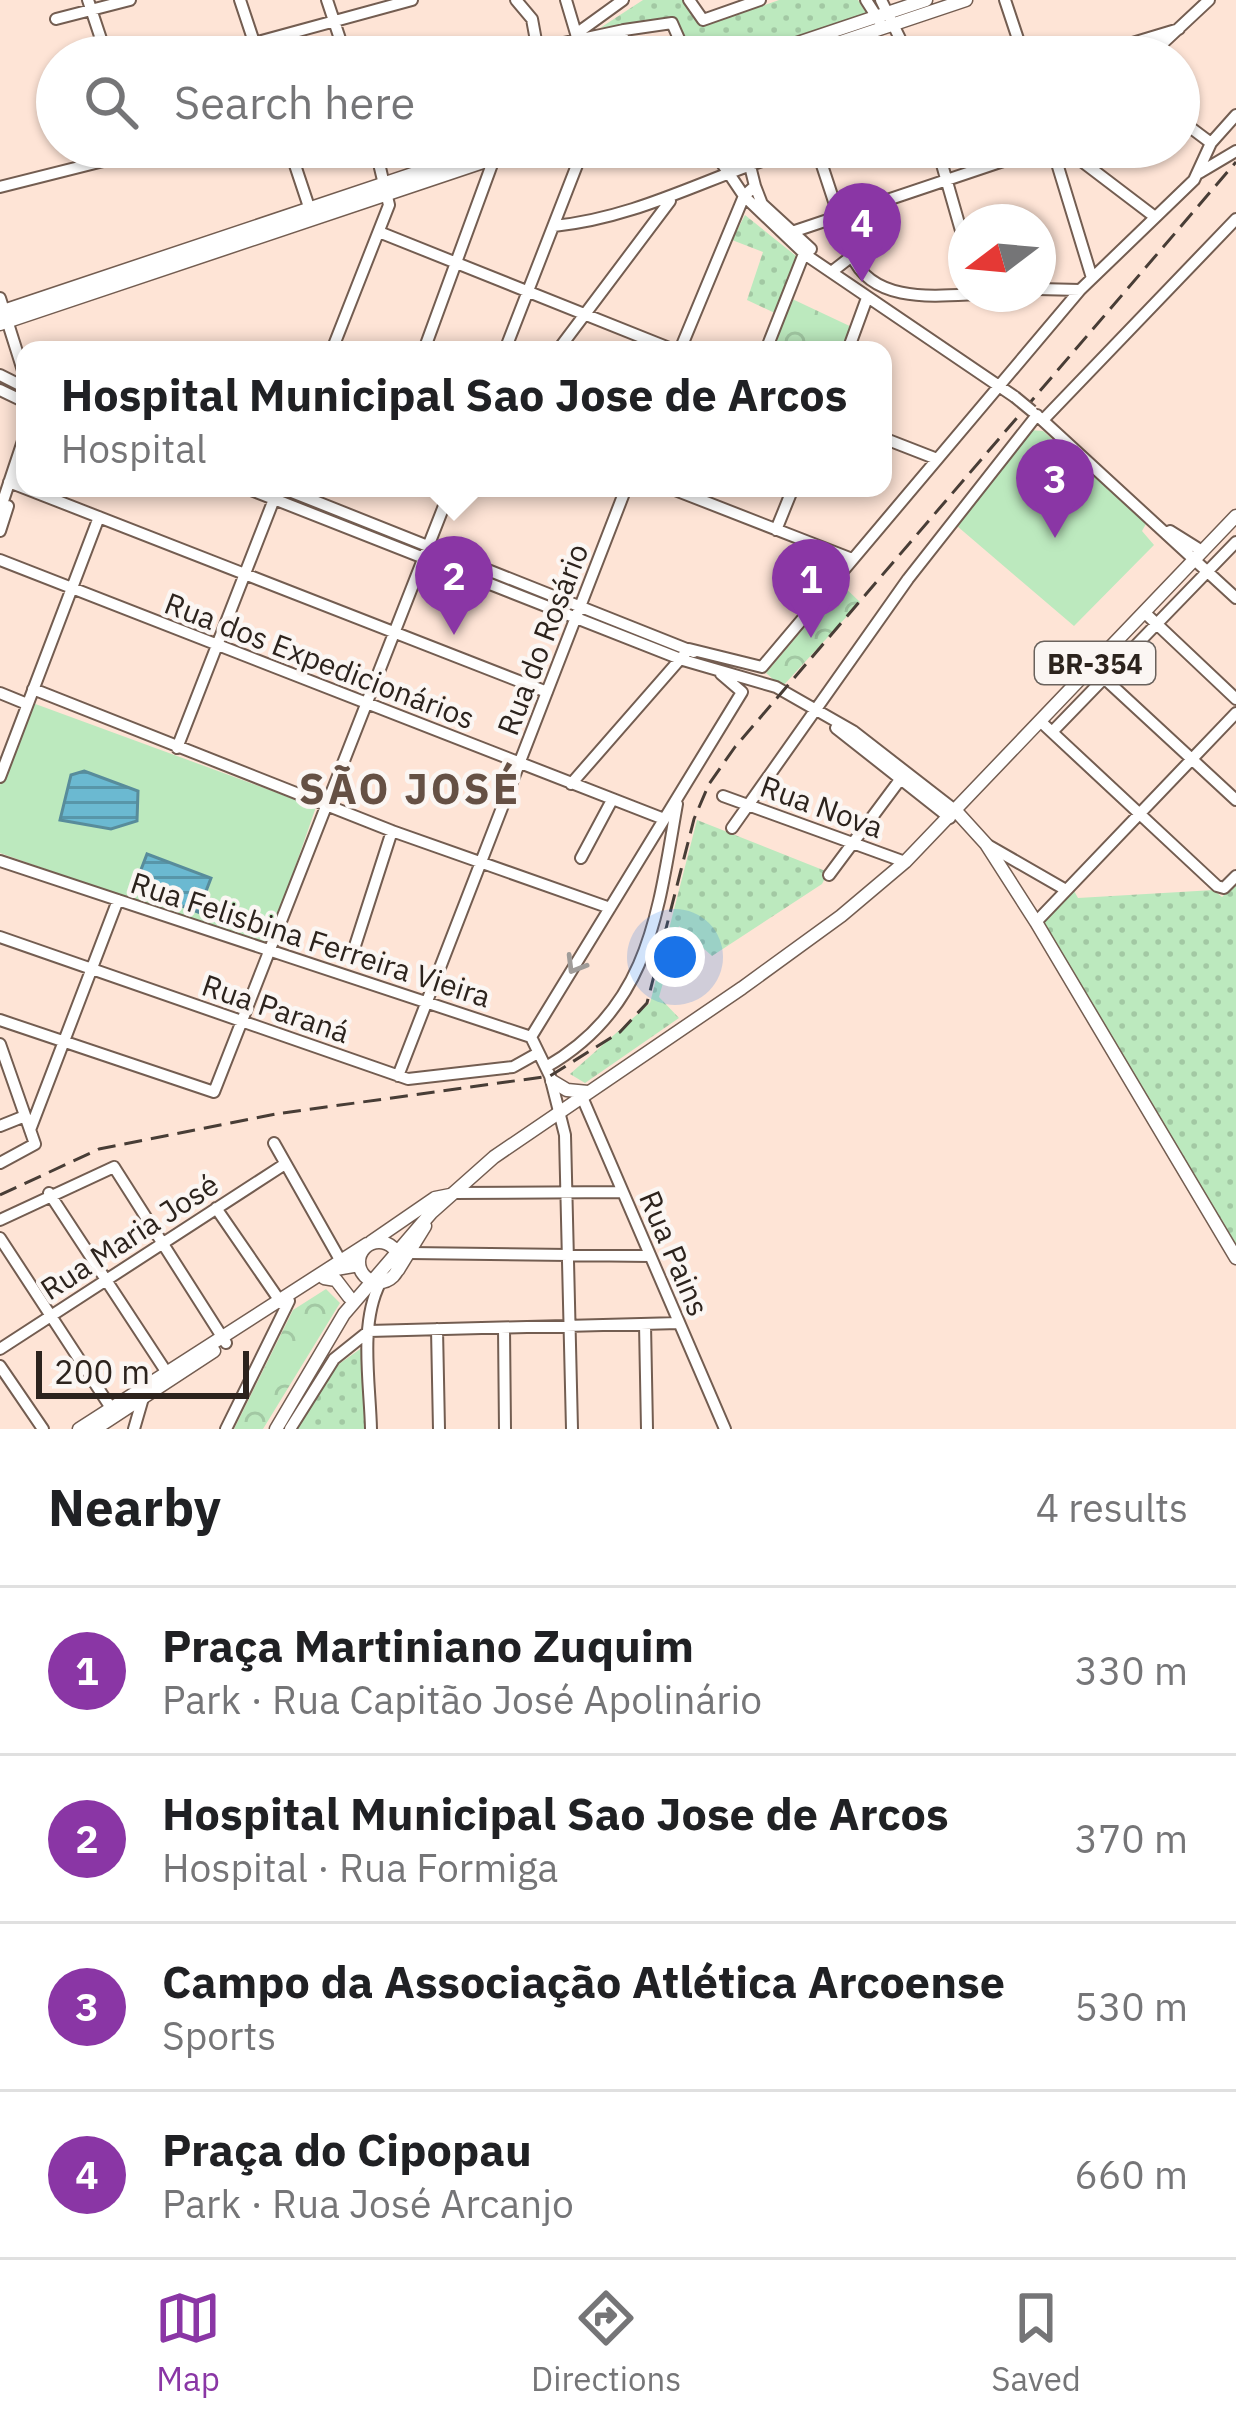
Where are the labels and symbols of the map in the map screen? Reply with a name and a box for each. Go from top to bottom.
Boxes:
pin: 4 [823,183,901,282]
north arrow [948,204,1056,312]
pin: 3 [1016,439,1094,538]
pin: 2 [415,536,493,635]
street label: Rua do Rosário [488,538,596,740]
pin: 1 [772,539,850,638]
street label: Rua dos Expedicionários [159,583,481,737]
road number: BR-354 [1035,642,1155,684]
district label: SÃO JOSÉ [299,761,521,816]
street label: Rua Nova [755,766,889,846]
street label: Rua Felisbina Ferreira Vieira [126,862,496,1016]
your location [645,927,705,987]
one-way arrow [567,952,589,974]
street label: Rua Paraná [197,965,355,1051]
street label: Rua Maria José [33,1164,225,1308]
street label: Rua Pains [631,1184,719,1322]
scale bar [36,1345,249,1398]

